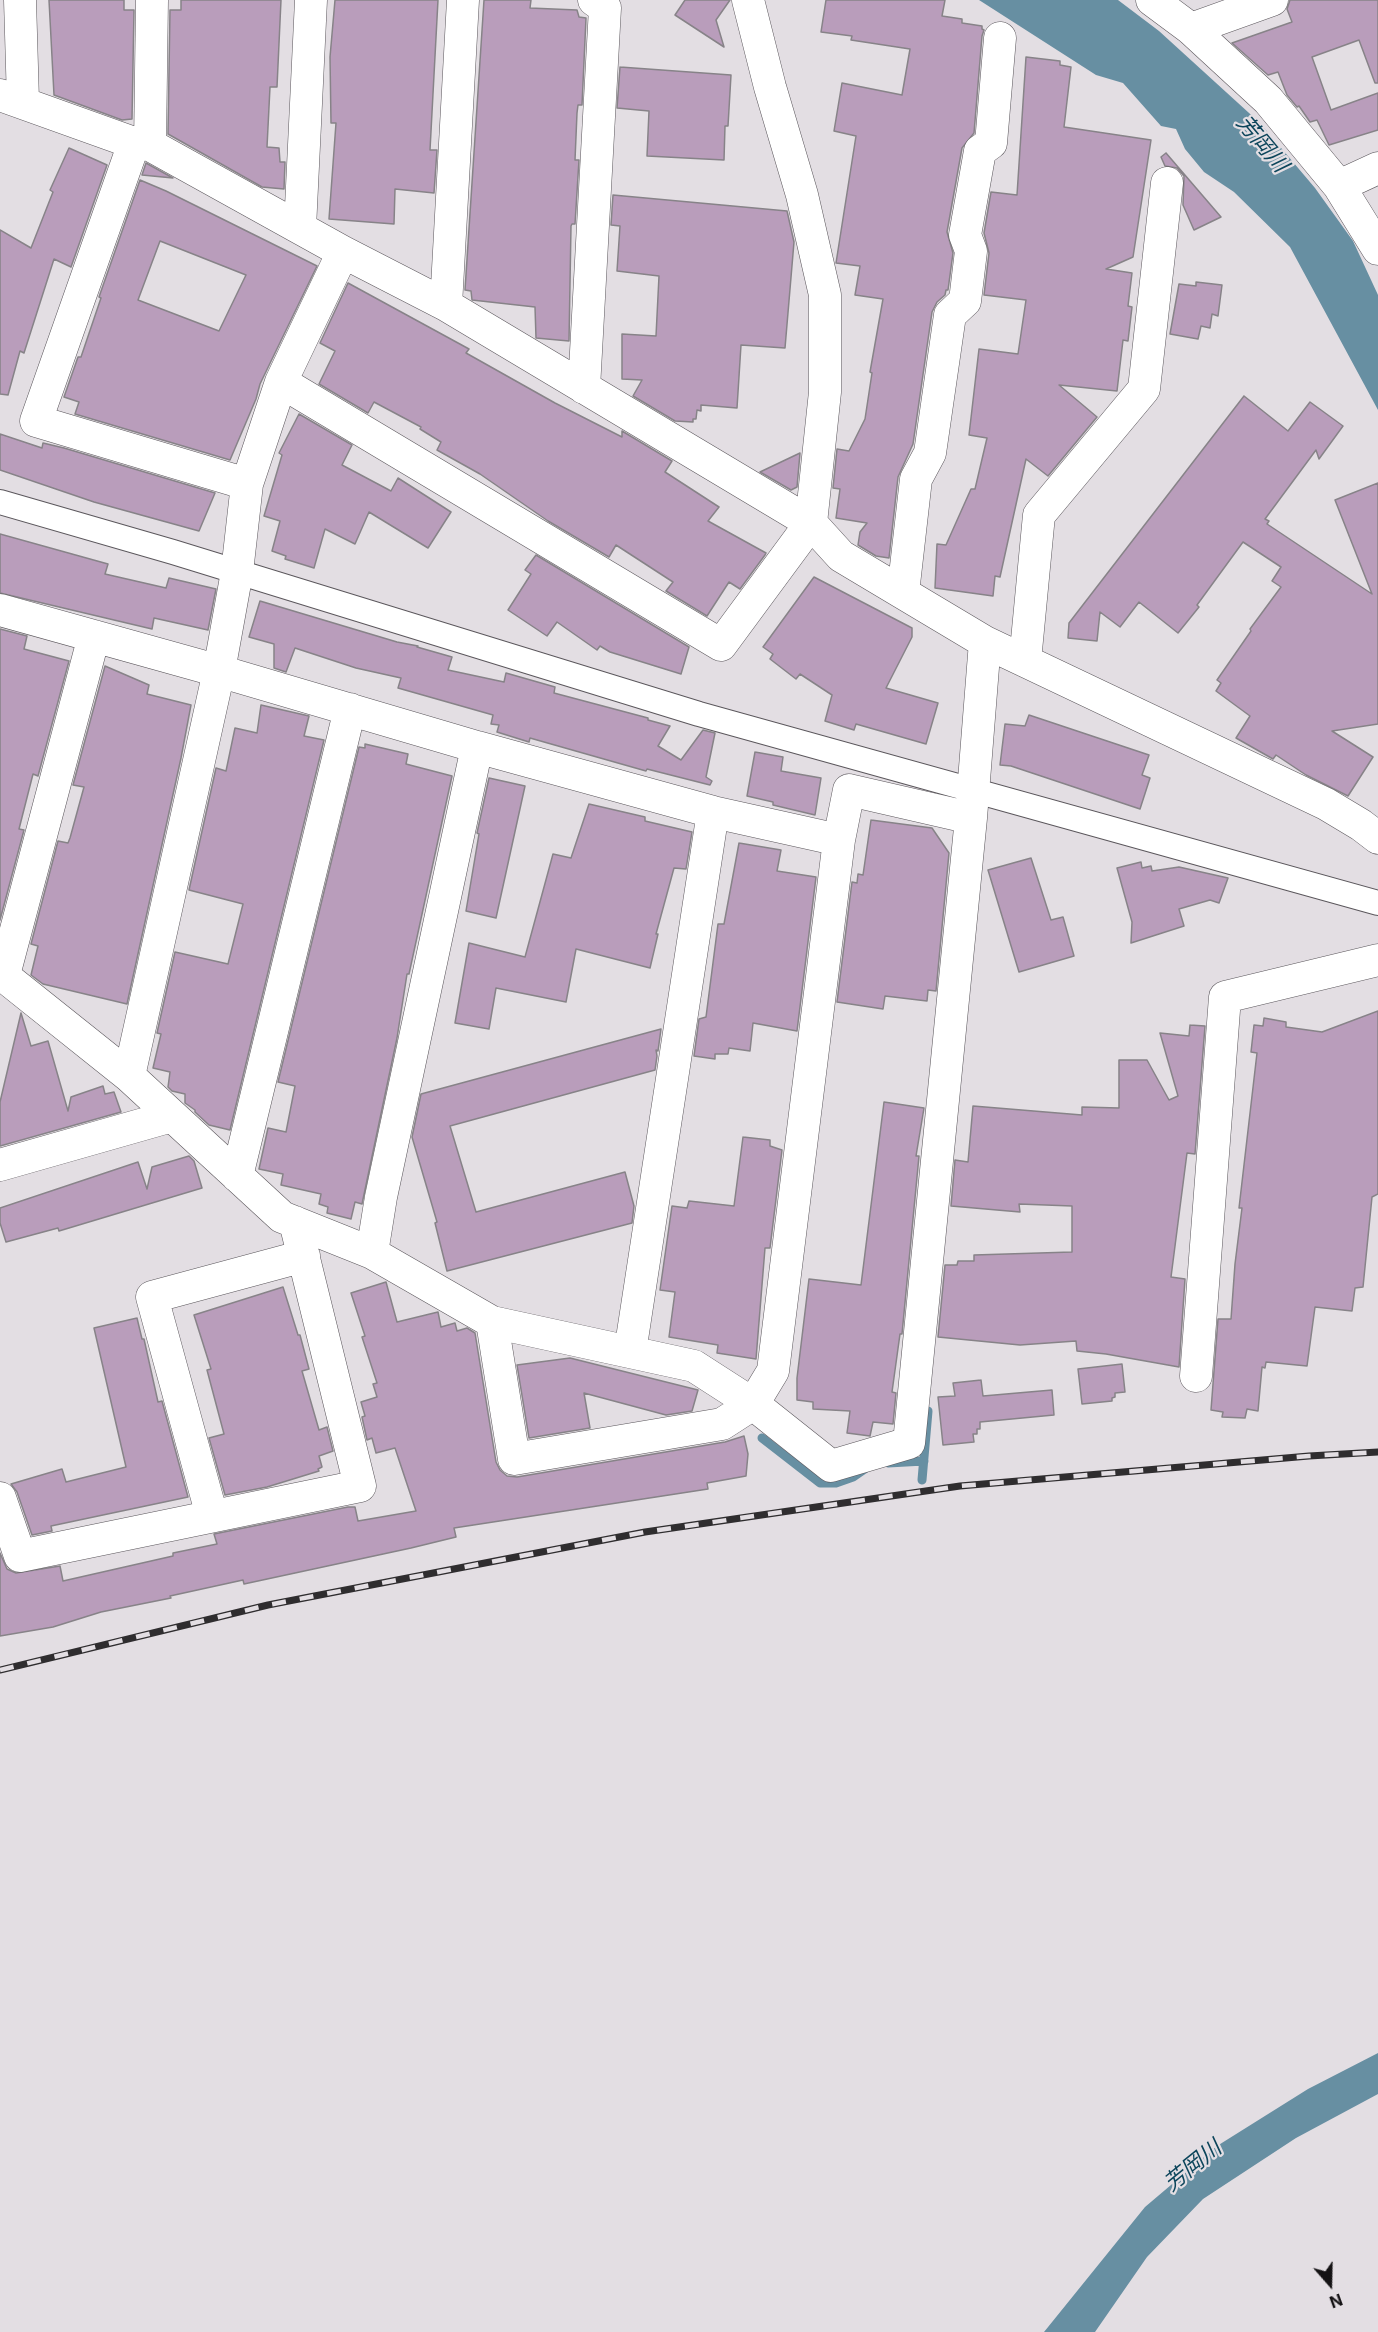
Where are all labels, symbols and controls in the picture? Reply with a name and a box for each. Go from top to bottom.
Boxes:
water label: 芳岡川 [1231,110,1293,178]
water label: 芳岡川 [1159,2135,1227,2197]
north arrow [1300,2254,1360,2314]
text: N [1327,2289,1345,2312]

